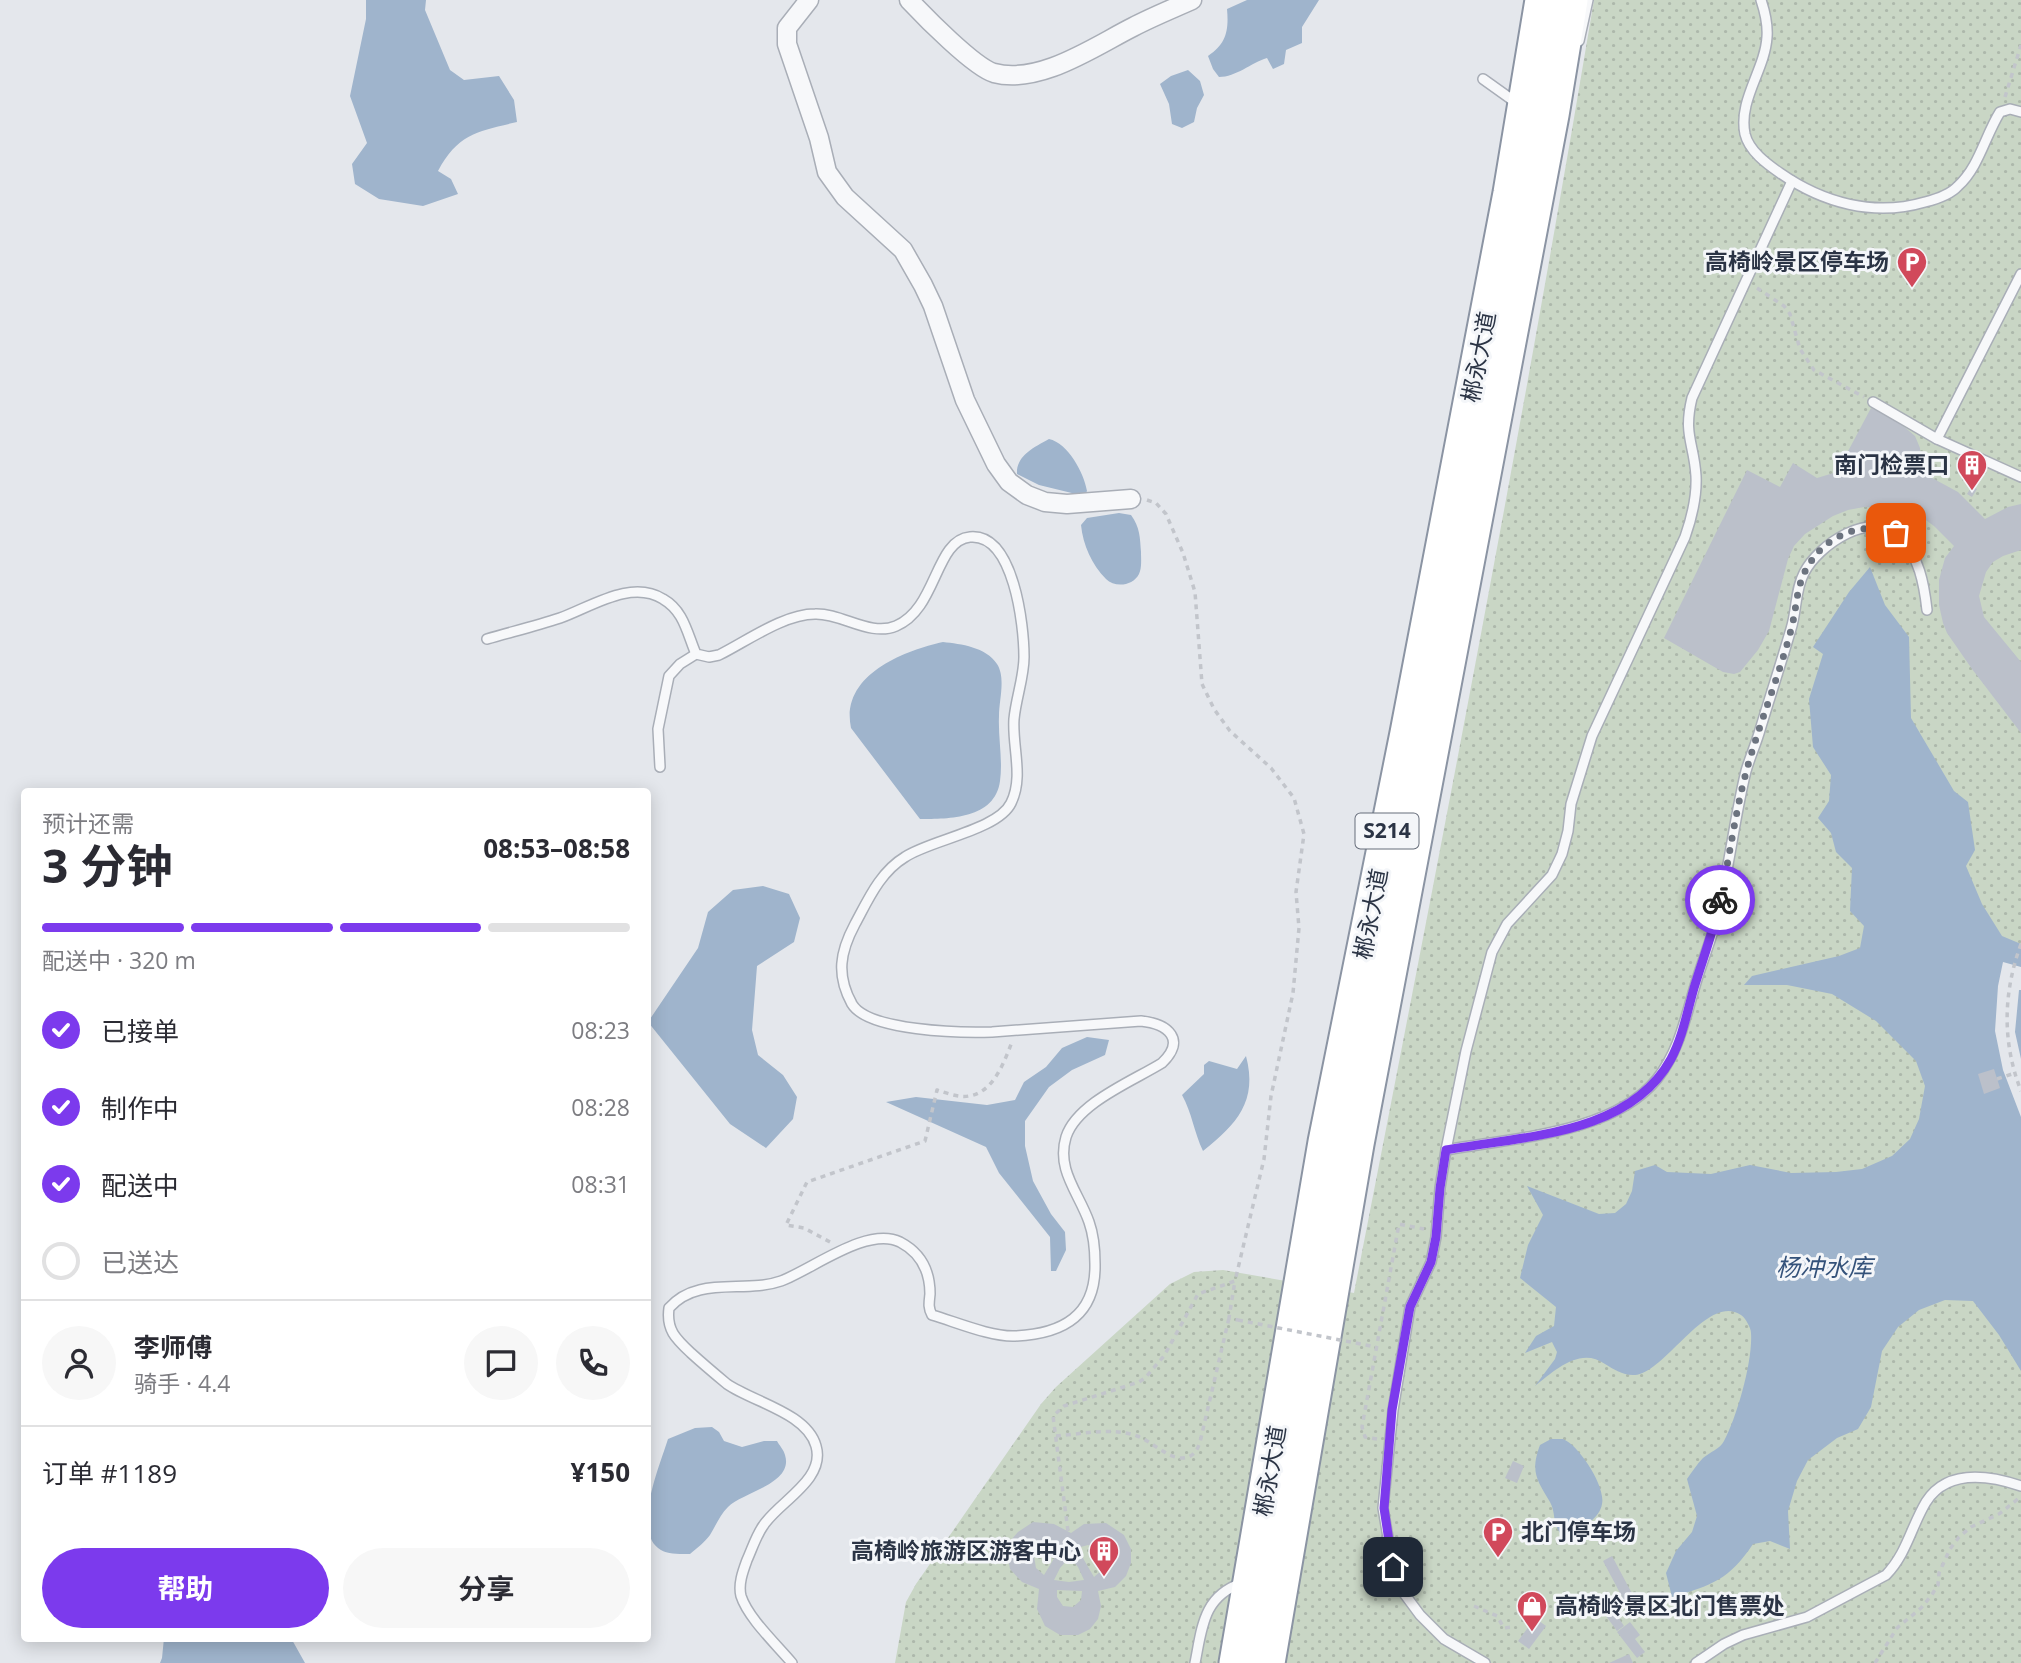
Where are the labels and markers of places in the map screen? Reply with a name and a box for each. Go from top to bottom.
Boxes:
place label: 高椅岭景区停车场 [1705,245,1889,277]
parking icon: 高椅岭景区停车场 [1895,245,1929,289]
place label: 南门检票口 [1834,448,1949,480]
building icon: 南门检票口 [1955,448,1989,492]
pin [1866,503,1926,563]
parking icon: 北门停车场 [1481,1515,1515,1559]
place label: 北门停车场 [1521,1515,1636,1547]
place label: 高椅岭旅游区游客中心 [851,1534,1081,1566]
building icon: 高椅岭旅游区游客中心 [1087,1534,1121,1578]
pin [1363,1537,1423,1597]
shop icon: 高椅岭景区北门售票处 [1515,1589,1549,1633]
place label: 高椅岭景区北门售票处 [1555,1589,1785,1621]

